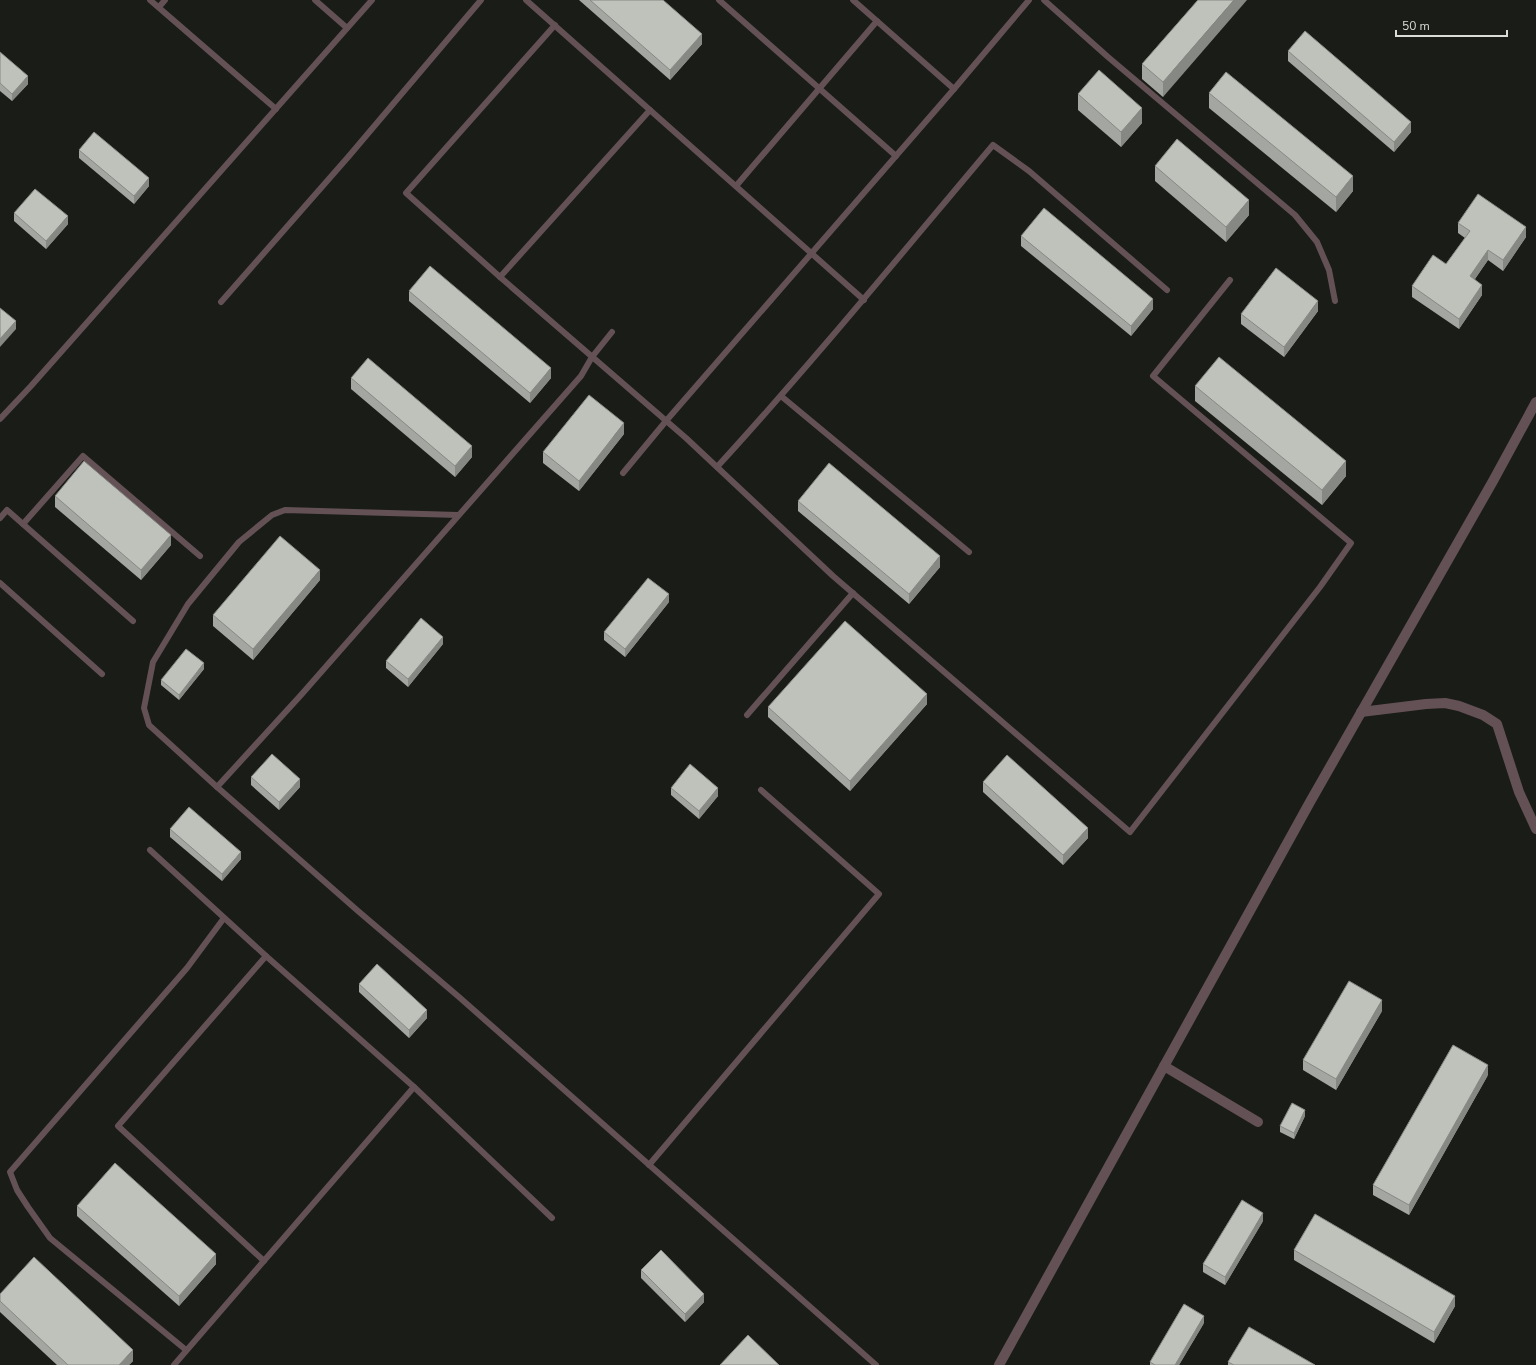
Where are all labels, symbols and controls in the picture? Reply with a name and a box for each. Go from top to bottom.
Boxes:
scale bar [1396,12,1507,38]
text: 50 m [1402,18,1430,34]

